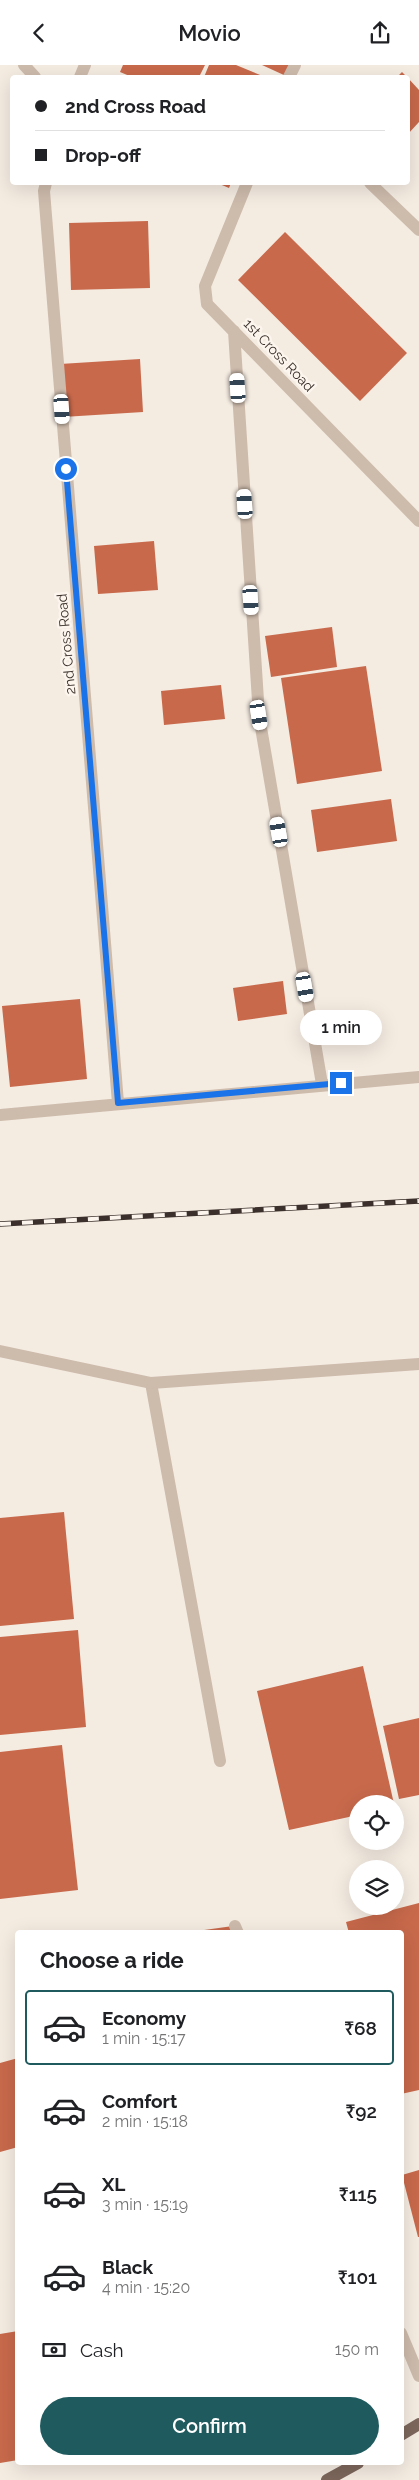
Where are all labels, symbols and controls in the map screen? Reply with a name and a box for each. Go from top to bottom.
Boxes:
icon: back [25,19,53,47]
icon: share [366,19,394,47]
text: Movio [178,20,241,46]
text: 2nd Cross Road [65,95,206,117]
text: Drop-off [65,144,141,166]
street label: 1st Cross Road [240,316,318,394]
car [229,373,246,403]
car [53,394,70,424]
route start [55,458,77,480]
car [236,489,253,519]
car [242,585,259,615]
street label: 2nd Cross Road [54,593,78,695]
car [249,699,268,731]
car [269,816,288,848]
car [295,971,314,1003]
callout: 1 min [300,1011,382,1045]
text: 1 min [321,1018,361,1037]
route end [330,1072,352,1094]
map controls [349,1795,404,1915]
button: locate [349,1795,404,1850]
button: layers [349,1860,404,1915]
text: Choose a ride [40,1947,184,1973]
icon: car [42,2005,87,2050]
text: Economy [102,2007,186,2029]
text: ₹68 [344,2017,377,2039]
text: 1 min · 15:17 [102,2029,186,2048]
icon: car [42,2088,87,2133]
text: Comfort [102,2090,177,2112]
text: ₹92 [346,2100,377,2122]
text: 2 min · 15:18 [102,2112,188,2131]
icon: car [42,2171,87,2216]
text: XL [102,2173,125,2195]
text: ₹115 [339,2183,377,2205]
text: 3 min · 15:19 [102,2195,188,2214]
icon: car [42,2254,87,2299]
text: Black [102,2256,153,2278]
text: ₹101 [338,2266,377,2288]
text: 4 min · 15:20 [102,2278,190,2297]
icon: cash [40,2336,68,2364]
text: Cash [80,2339,124,2361]
text: 150 m [335,2340,379,2359]
button: Confirm [40,2397,379,2455]

